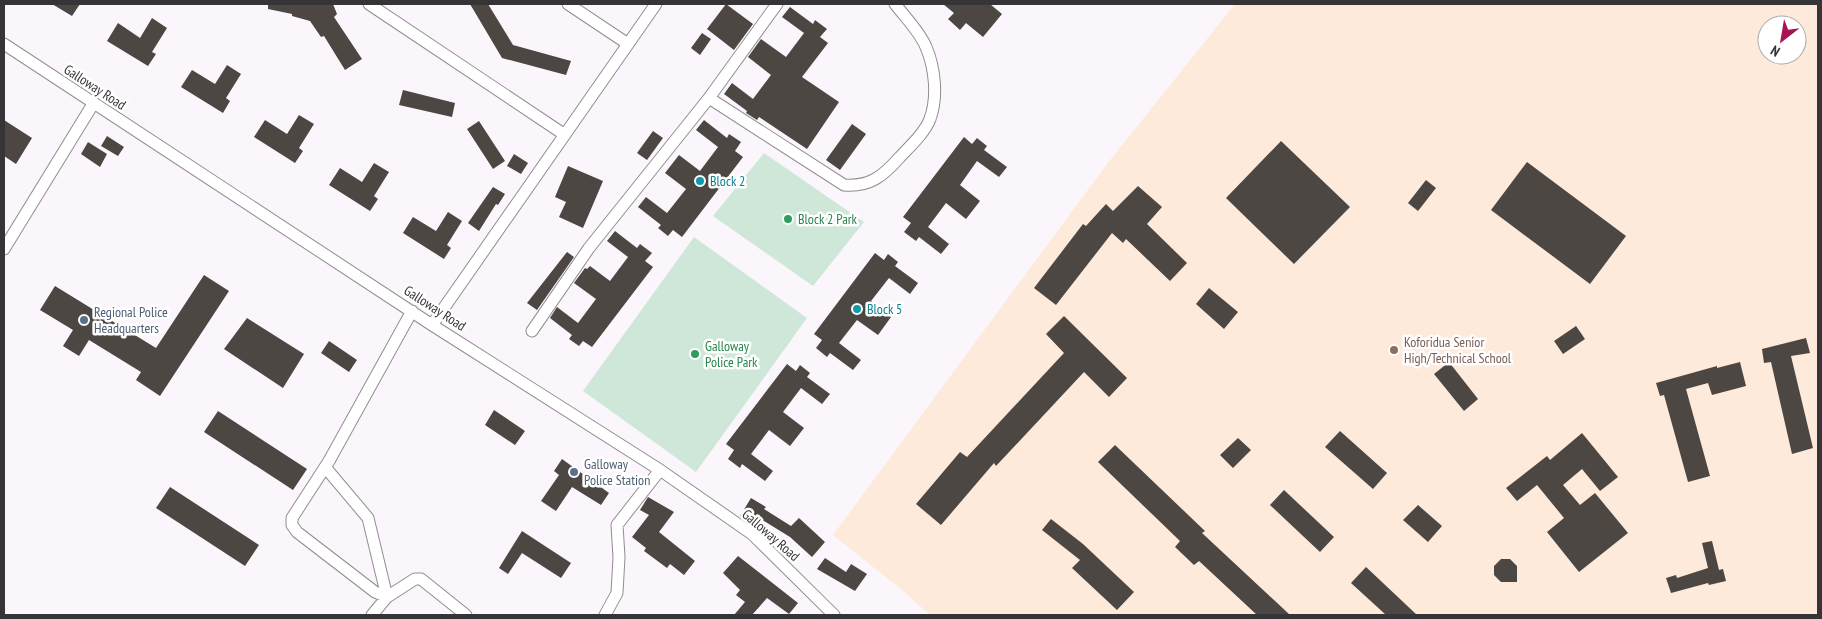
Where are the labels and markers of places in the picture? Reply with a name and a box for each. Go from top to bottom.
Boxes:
place label: Block 2 [710,172,745,190]
marker: Block 2 [694,175,706,187]
place label: Block 2 Park [798,210,858,228]
marker: Block 2 Park [782,213,794,225]
place label: Block 5 [867,300,902,318]
place label: Regional Police Headquarters [94,303,168,337]
marker: Block 5 [851,303,863,315]
marker: Regional Police Headquarters [78,314,90,326]
place label: Koforidua Senior High/Technical School [1404,333,1512,367]
place label: Galloway Police Park [705,337,758,371]
marker: Koforidua Senior High/Technical School [1388,344,1400,356]
marker: Galloway Police Park [689,348,701,360]
place label: Galloway Police Station [584,455,650,489]
marker: Galloway Police Station [568,466,580,478]

